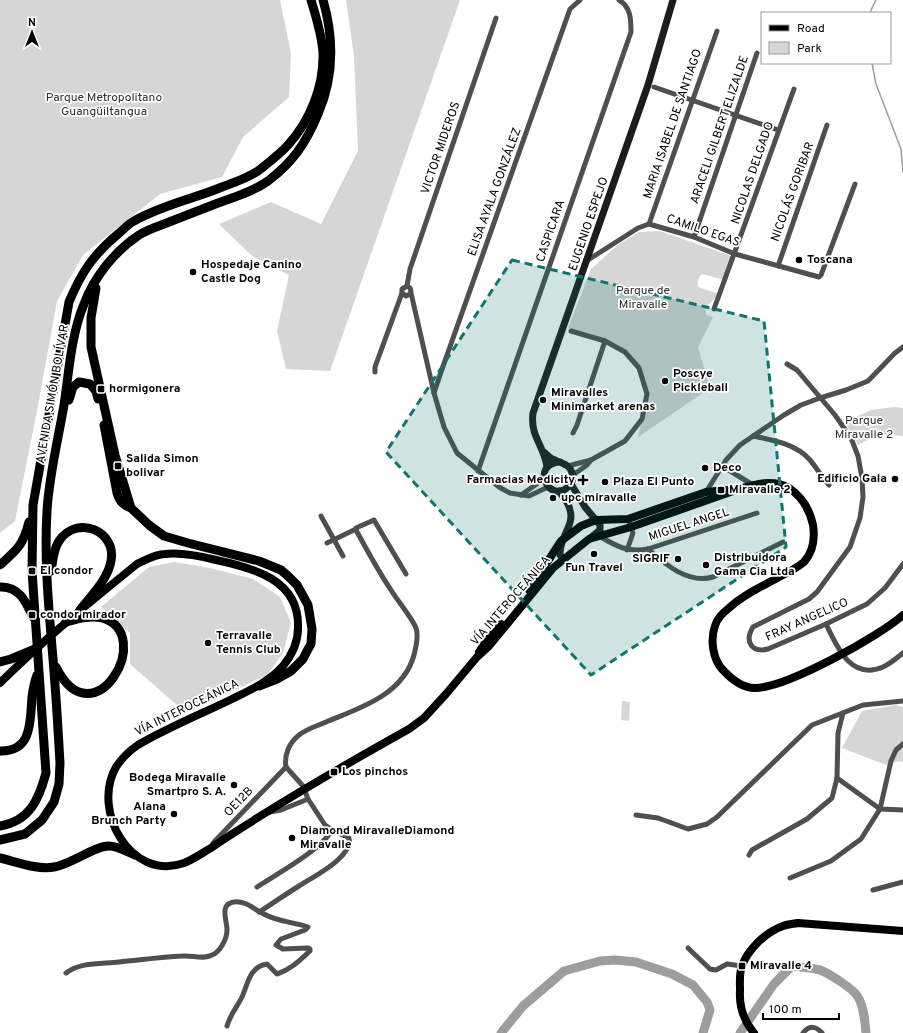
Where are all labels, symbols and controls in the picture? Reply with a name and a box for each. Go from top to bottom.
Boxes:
north arrow [12,12,52,52]
legend [761,12,891,64]
text: N [28,16,36,30]
text: Road [797,21,825,37]
text: Park [797,41,822,57]
street label: MARIA ISABEL DE SANTIAGO [640,47,706,201]
street label: ARACELI GILBERT ELIZALDE [687,54,753,206]
park label: Parque Metropolitano Guangüiltangua [46,90,162,120]
street label: VICTOR MIDEROS [418,100,464,196]
street label: NICOLAS DELGADO [728,120,778,226]
street label: ELISA AYALA GONZÁLEZ [464,126,526,258]
street label: NICOLÁS GORIBAR [768,140,818,244]
street label: EUGENIO ESPEJO [565,175,613,273]
street label: CASPICARA [533,198,569,264]
street label: CAMILO EGAS [664,211,742,251]
place label: Toscana [807,252,853,268]
marker: Toscana [794,255,804,265]
place label: Hospedaje Canino Castle Dog [201,257,302,287]
marker: Hospedaje Canino Castle Dog [188,267,198,277]
park label: Parque de Miravalle [616,283,670,313]
street label: AVENIDA SIMÓN BOLÍVAR [33,323,73,465]
place label: Poscye Pickleball [673,366,728,396]
marker: Poscye Pickleball [660,376,670,386]
place label: hormigonera [109,381,181,397]
marker: hormigonera [96,384,106,394]
place label: Miravalles Minimarket arenas [551,385,656,415]
marker: Miravalles Minimarket arenas [538,395,548,405]
park label: Parque Miravalle 2 [835,413,893,443]
place label: Salida Simon bolivar [126,451,199,481]
place label: Deco [713,460,742,476]
marker: Salida Simon bolivar [113,461,123,471]
marker: Deco [700,463,710,473]
place label: Edificio Gala [817,471,887,487]
place label: Farmacias Medicity [467,472,575,488]
place label: Plaza El Punto [613,474,694,490]
marker: Edificio Gala [890,474,900,484]
marker: Farmacias Medicity [578,475,588,485]
marker: Plaza El Punto [600,477,610,487]
place label: Miravalle 2 [729,482,791,498]
marker: Miravalle 2 [716,485,726,495]
place label: upc miravalle [561,490,637,506]
marker: upc miravalle [548,493,558,503]
street label: MIGUEL ANGEL [647,504,732,546]
marker: Fun Travel [589,549,599,559]
place label: Distribuidora Gama Cia Ltda [714,550,795,580]
place label: SIGRIF [632,551,670,567]
street label: VÍA INTEROCEÁNICA [468,553,554,649]
marker: SIGRIF [673,554,683,564]
place label: Fun Travel [565,560,623,576]
marker: Distribuidora Gama Cia Ltda [701,560,711,570]
place label: El condor [40,563,93,579]
marker: El condor [27,566,37,576]
street label: FRAY ANGELICO [763,595,851,645]
place label: condor mirador [40,607,126,623]
marker: condor mirador [27,610,37,620]
place label: Terravalle Tennis Club [216,628,281,658]
marker: Terravalle Tennis Club [203,638,213,648]
street label: VÍA INTEROCEÁNICA [132,676,242,740]
place label: Los pinchos [342,764,408,780]
marker: Los pinchos [329,767,339,777]
place label: Bodega Miravalle Smartpro S. A. [129,770,226,800]
marker: Bodega Miravalle Smartpro S. A. [229,780,239,790]
street label: OE12B [221,784,257,820]
place label: Alana Brunch Party [91,799,166,829]
marker: Alana Brunch Party [169,809,179,819]
place label: Diamond MiravalleDiamond Miravalle [300,823,454,853]
marker: Diamond MiravalleDiamond Miravalle [287,833,297,843]
place label: Miravalle 4 [750,958,812,974]
marker: Miravalle 4 [737,961,747,971]
scale bar [763,995,839,1021]
text: 100 m [769,1002,802,1018]

